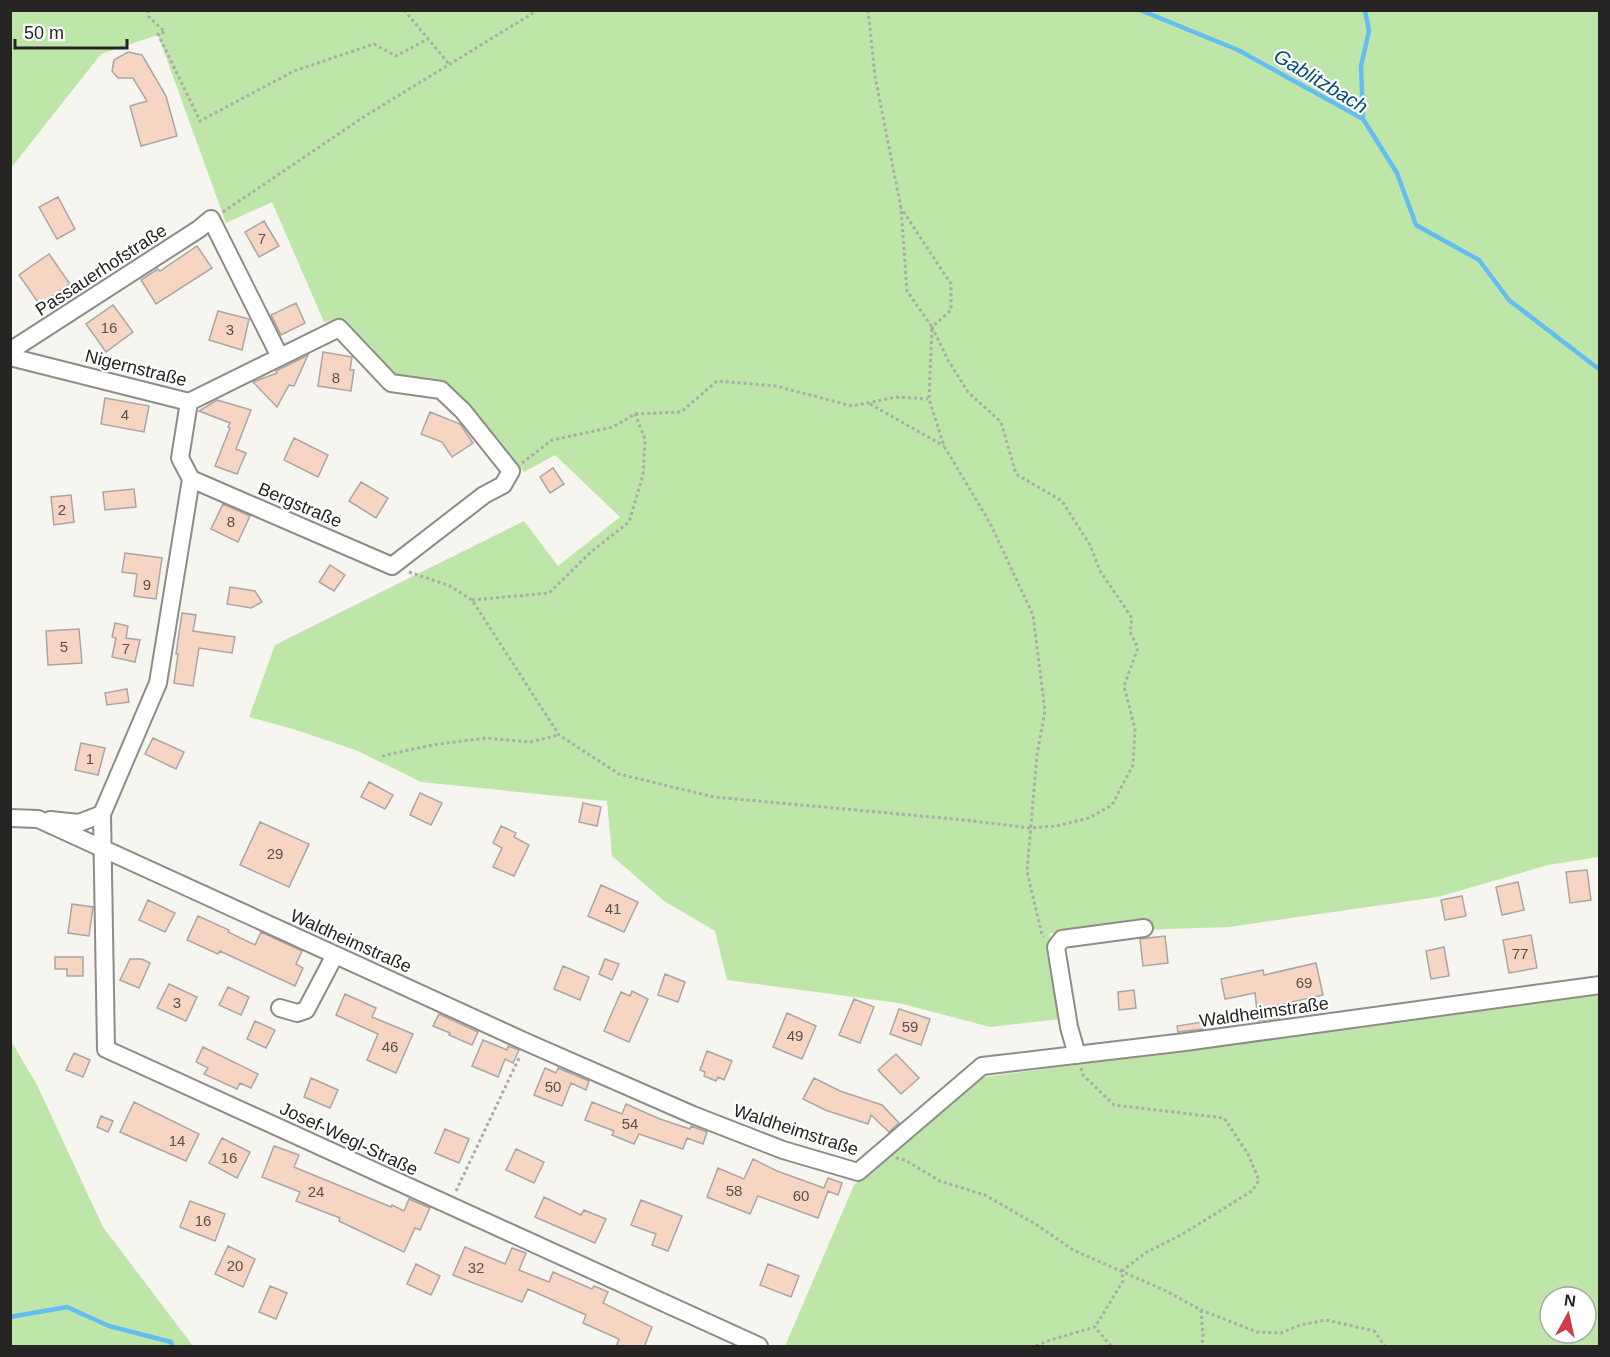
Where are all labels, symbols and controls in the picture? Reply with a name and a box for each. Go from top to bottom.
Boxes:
scale bar [15,12,128,50]
text: 50 m [24,23,64,43]
water label: Gablitzbach [1270,44,1372,118]
street label: Passauerhofstraße [32,220,170,320]
house number: 7 [258,230,266,247]
house number: 16 [101,319,117,336]
house number: 3 [226,321,234,338]
street label: Nigernstraße [83,346,189,390]
house number: 8 [332,369,340,386]
house number: 4 [121,406,129,423]
street label: Bergstraße [255,478,345,532]
house number: 2 [58,501,66,518]
house number: 8 [227,513,235,530]
house number: 9 [143,576,151,593]
house number: 5 [60,638,68,655]
house number: 7 [122,640,130,657]
house number: 1 [86,750,94,767]
house number: 29 [267,845,283,862]
house number: 41 [605,900,621,917]
street label: Waldheimstraße [287,905,415,977]
house number: 77 [1512,945,1528,962]
house number: 69 [1296,974,1312,991]
street label: Waldheimstraße [1198,993,1330,1031]
house number: 3 [173,994,181,1011]
house number: 59 [902,1018,918,1035]
house number: 49 [787,1027,803,1044]
house number: 46 [382,1038,398,1055]
house number: 50 [545,1078,561,1095]
street label: Josef-Wegl-Straße [277,1098,421,1180]
street label: Waldheimstraße [731,1100,861,1160]
house number: 54 [622,1115,638,1132]
house number: 14 [169,1132,185,1149]
house number: 16 [221,1149,237,1166]
house number: 58 [726,1182,742,1199]
house number: 24 [308,1183,324,1200]
house number: 60 [793,1187,809,1204]
house number: 16 [195,1212,211,1229]
house number: 20 [227,1257,243,1274]
house number: 32 [468,1259,484,1276]
north arrow [1538,1285,1598,1345]
text: N [1563,1291,1577,1310]

